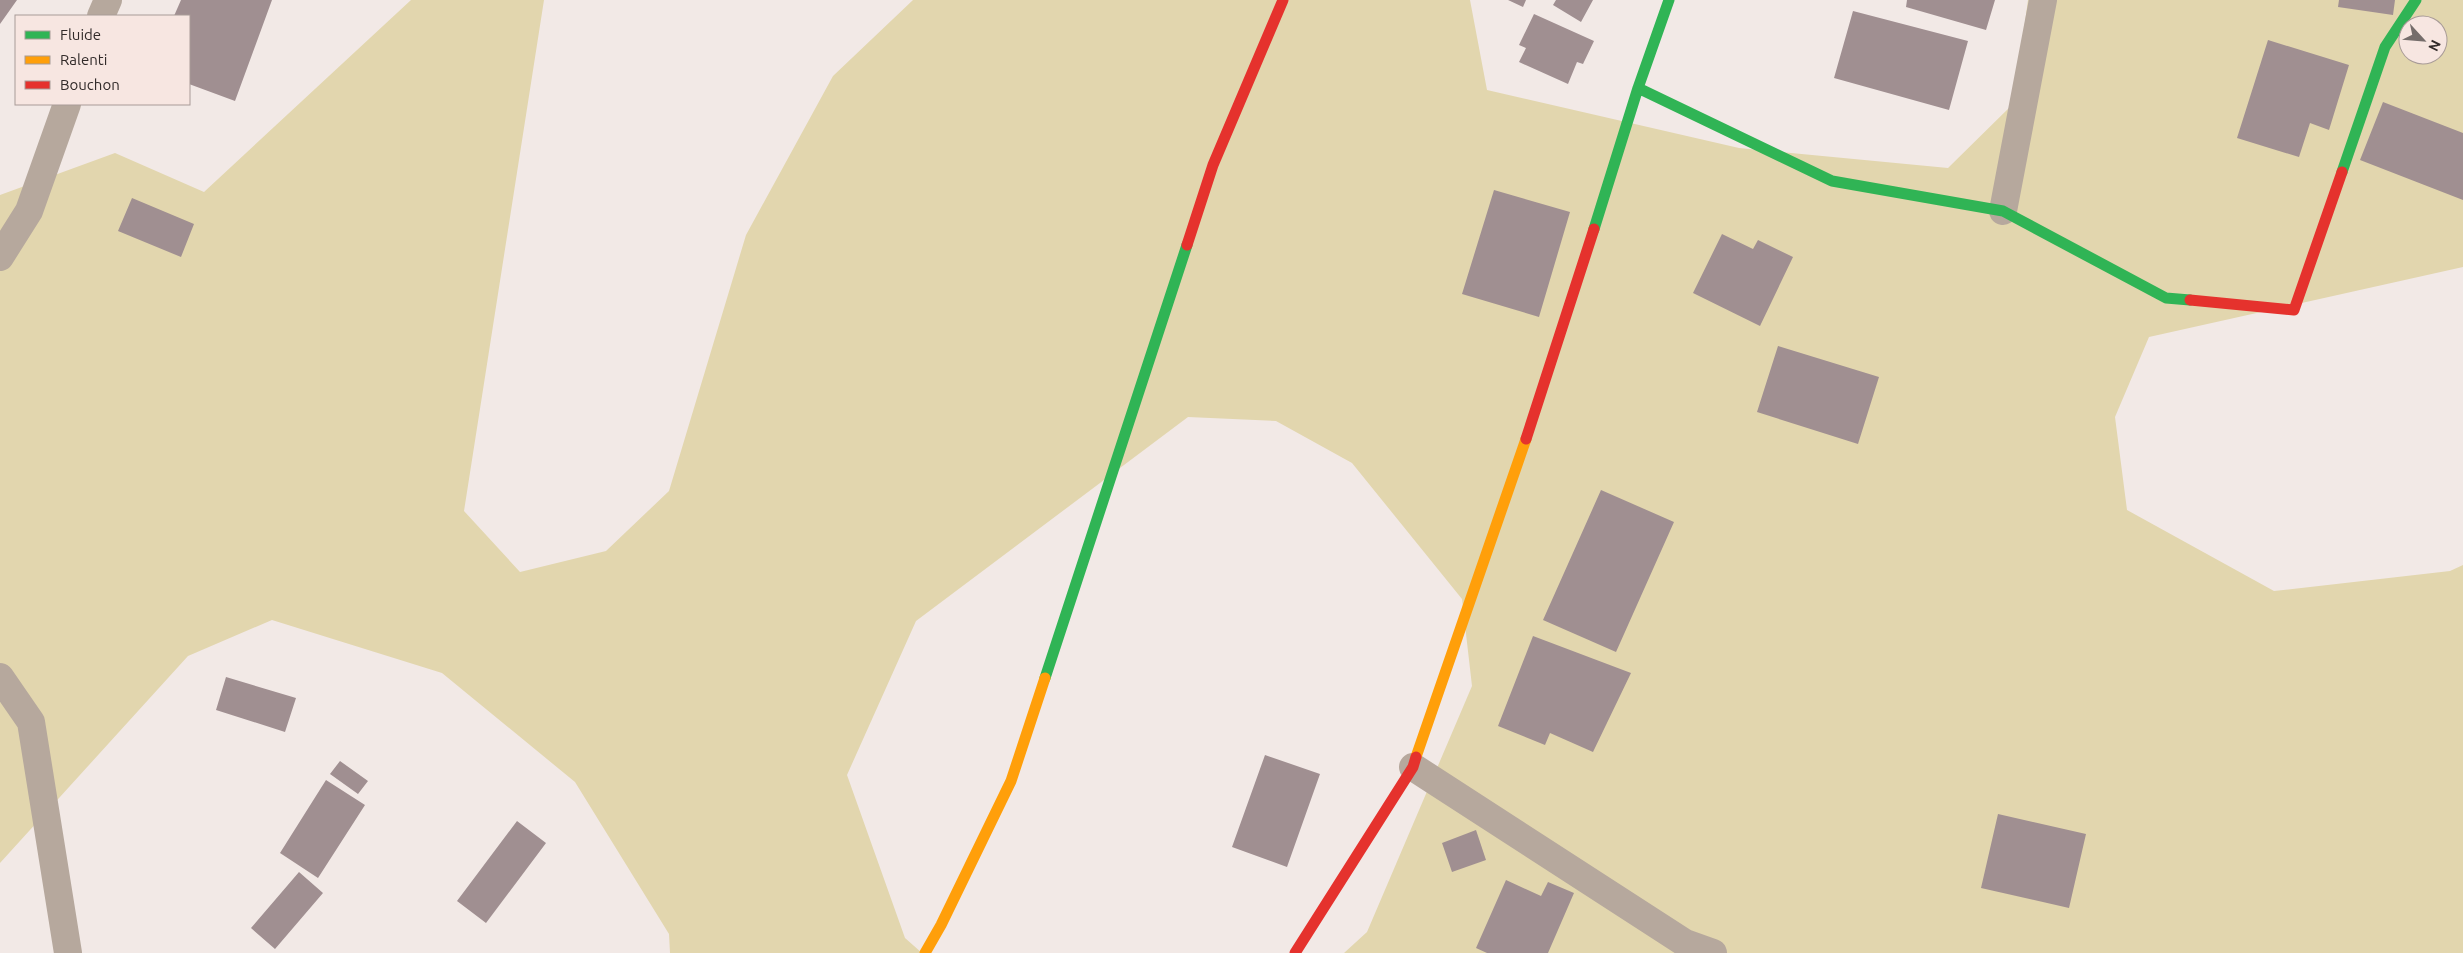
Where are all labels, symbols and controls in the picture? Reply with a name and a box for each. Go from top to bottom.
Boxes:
legend [15,15,190,105]
north arrow [2398,15,2448,65]
text: Fluide [60,26,101,43]
text: N [2425,37,2444,54]
text: Ralenti [60,51,107,68]
text: Bouchon [60,76,120,93]

